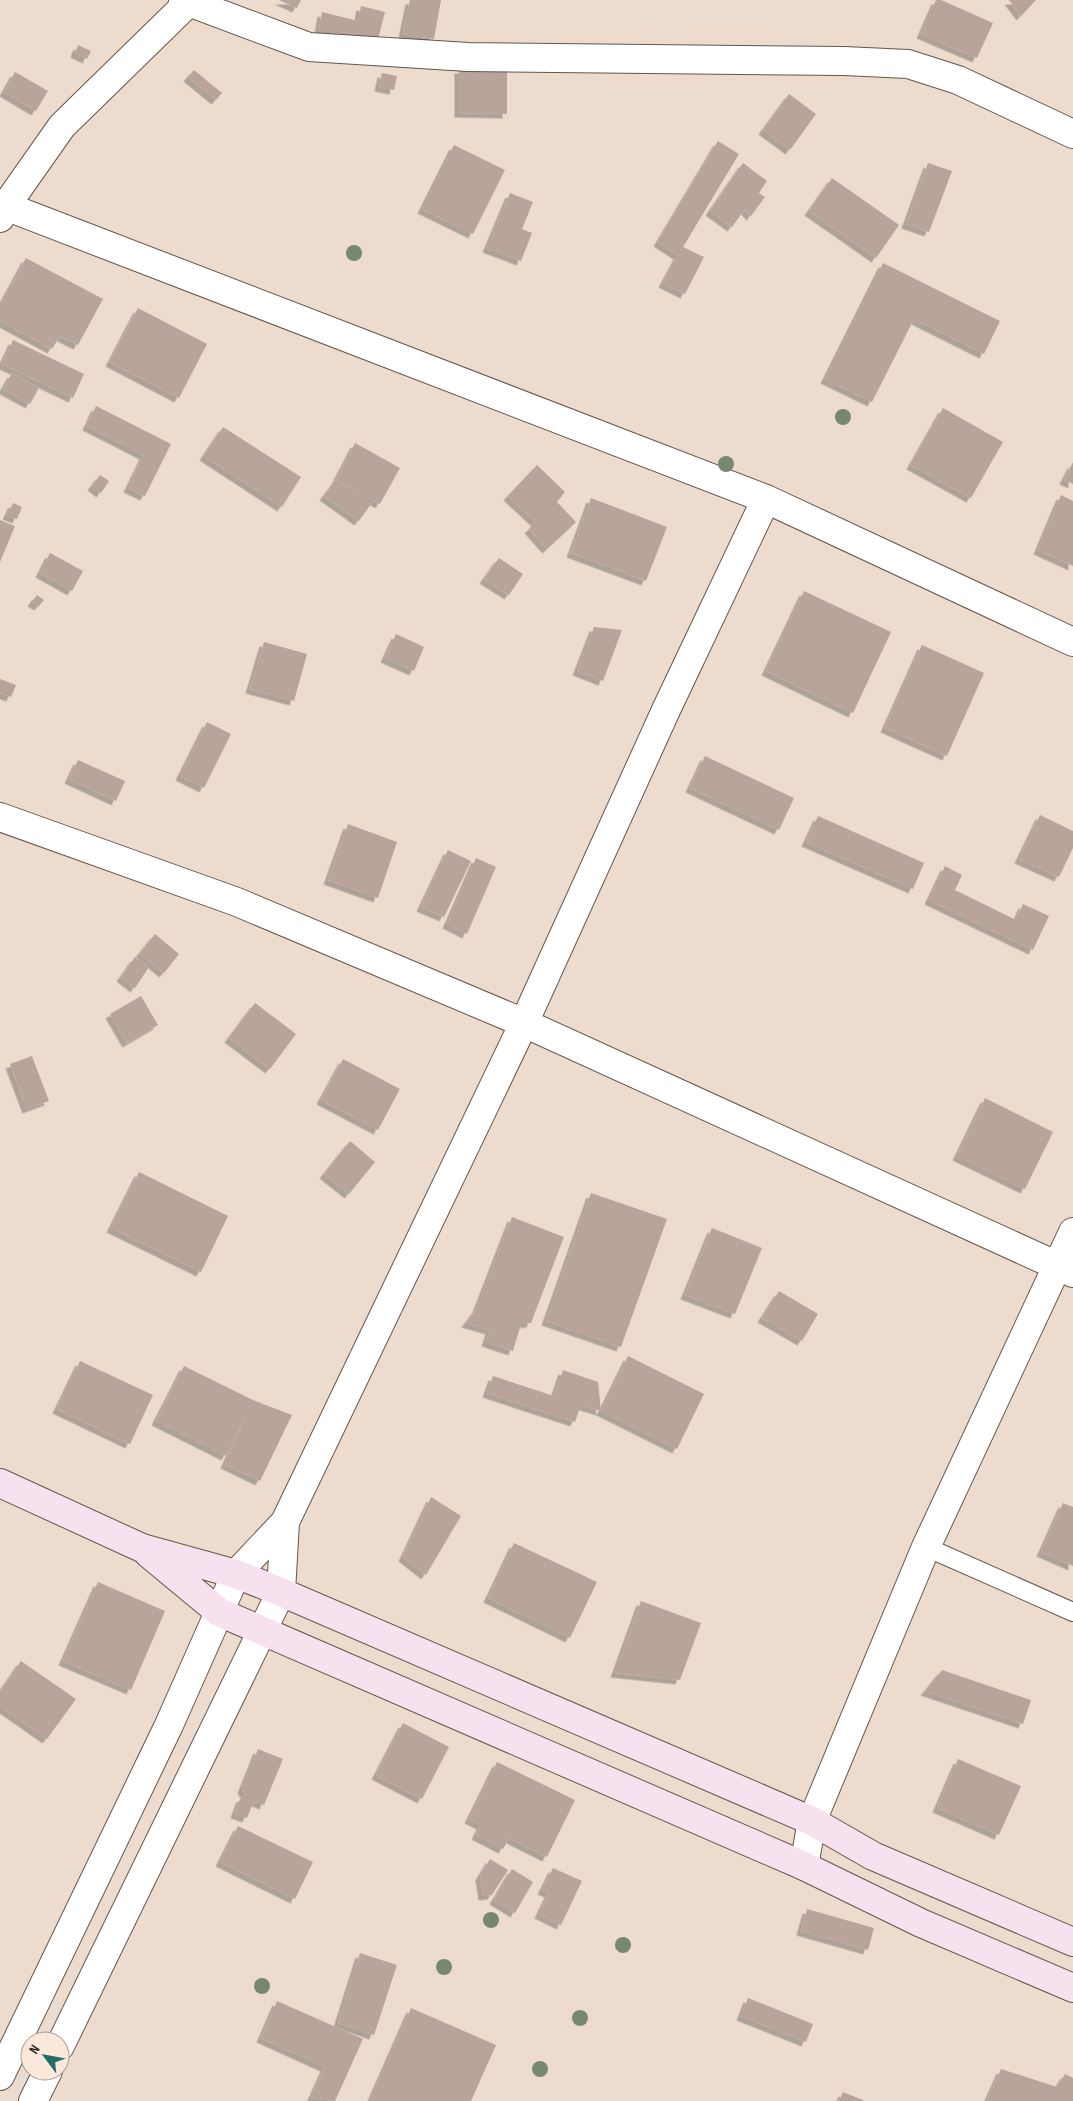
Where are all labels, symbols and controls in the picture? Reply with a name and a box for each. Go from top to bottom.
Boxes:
north arrow [20,2031,70,2081]
text: N [25,2042,44,2057]

